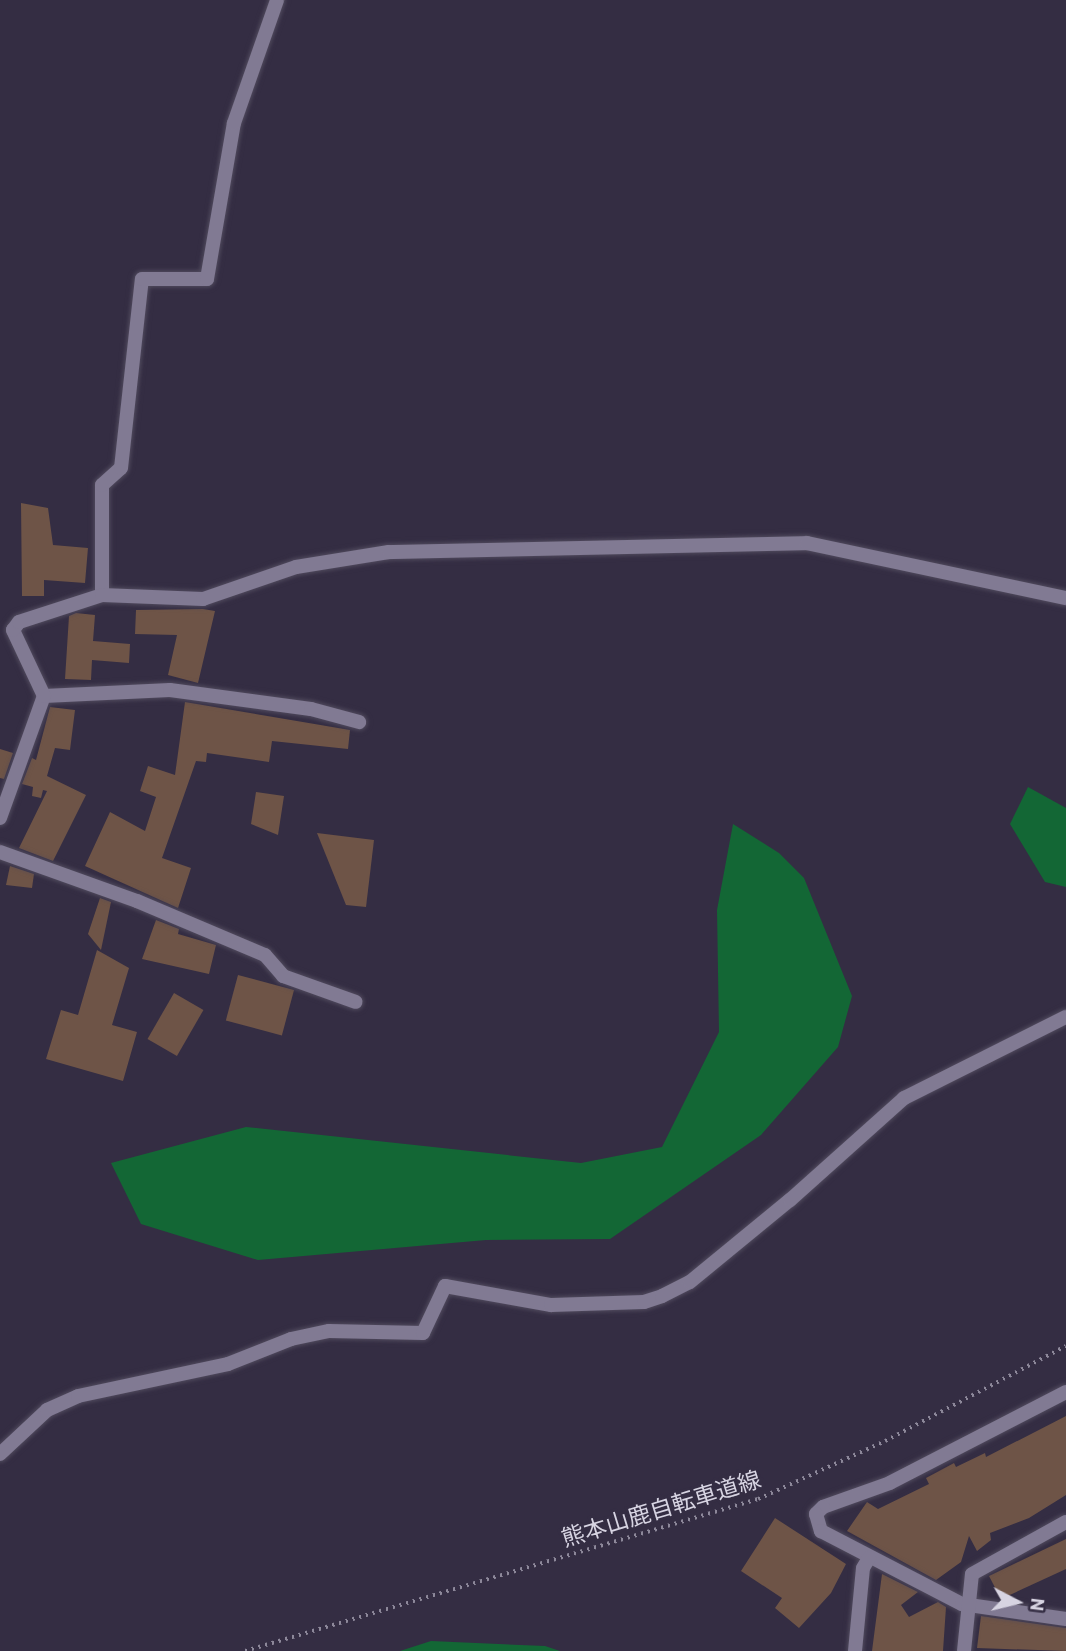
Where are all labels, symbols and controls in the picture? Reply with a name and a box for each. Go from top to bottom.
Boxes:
street label: 熊本山鹿自転車道線 [558,1465,764,1551]
north arrow [982,1567,1052,1637]
text: N [1026,1597,1051,1612]

